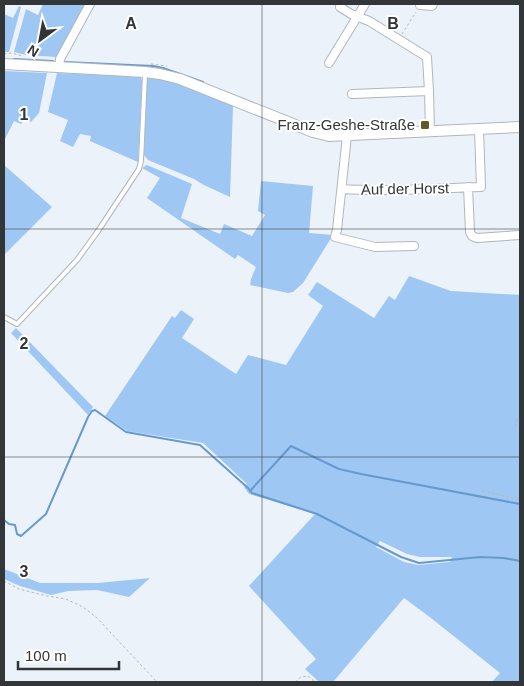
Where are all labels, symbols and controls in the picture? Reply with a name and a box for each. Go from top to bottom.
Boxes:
north arrow [15,15,65,65]
text: A [125,15,137,32]
text: B [387,15,399,32]
text: N [25,42,42,60]
text: 1 [20,106,29,123]
place label: Franz-Geshe-Straße [277,116,415,133]
marker: Franz-Geshe-Straße [419,119,431,131]
street label: Auf der Horst [361,179,450,198]
text: 2 [20,335,29,352]
text: 3 [20,563,29,580]
scale bar [18,638,119,670]
text: 100 m [25,647,67,664]

